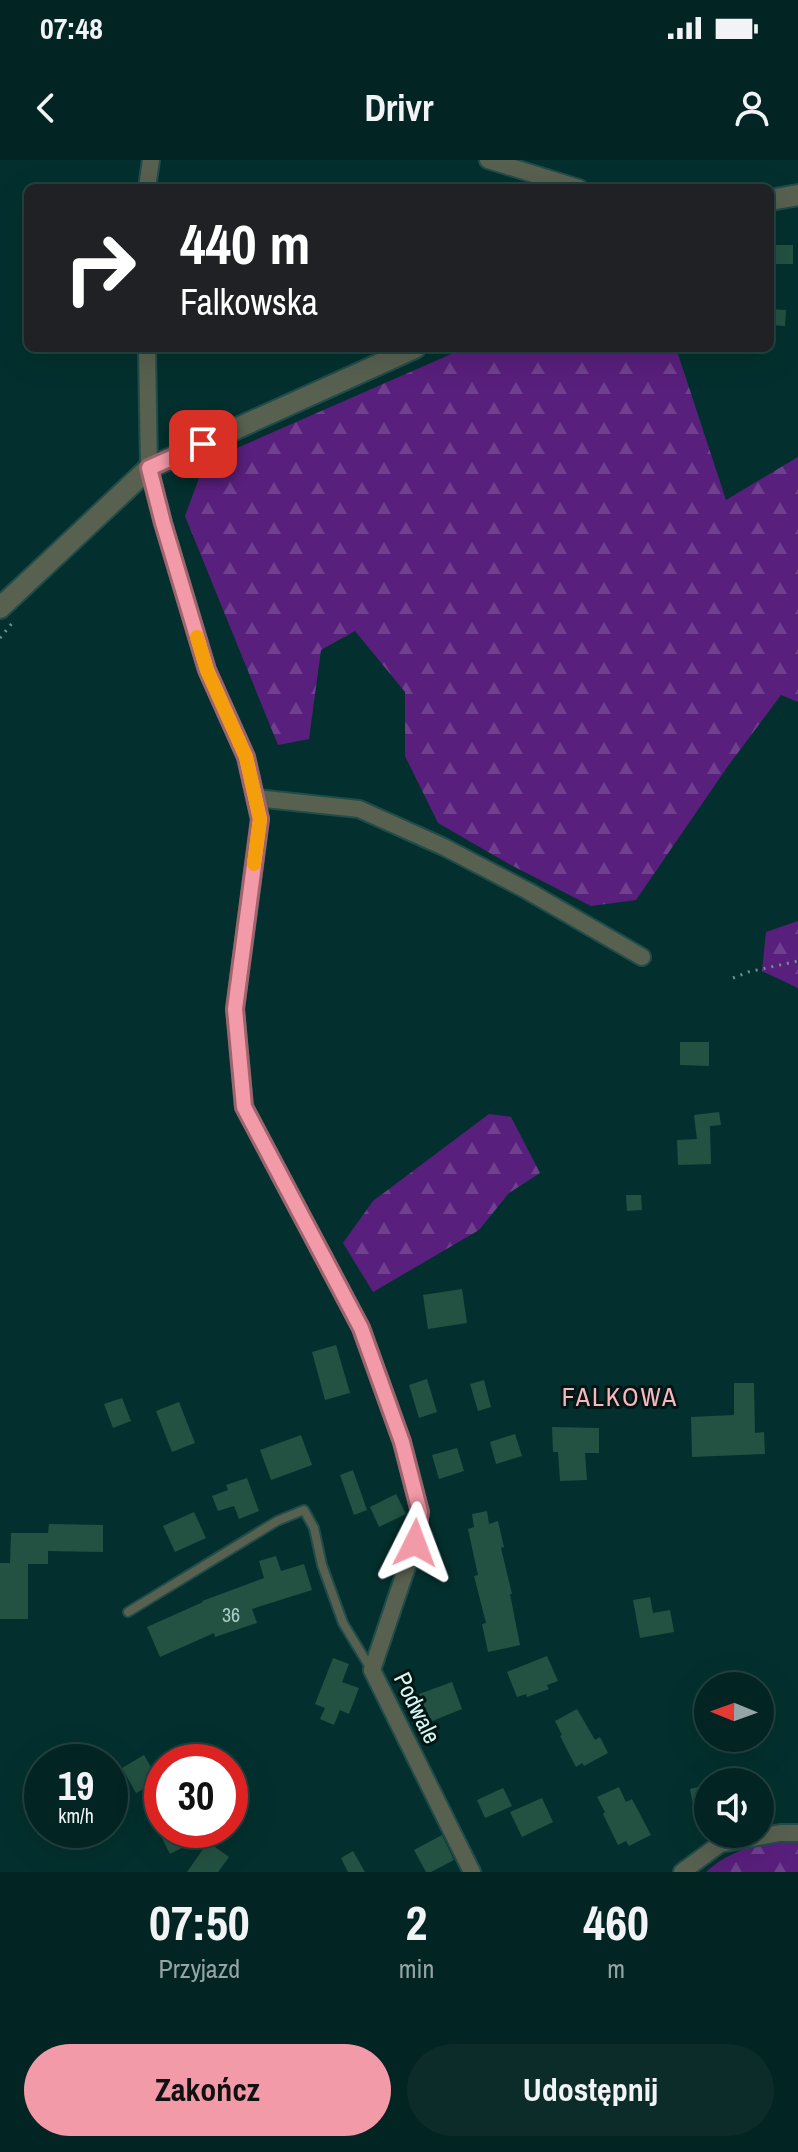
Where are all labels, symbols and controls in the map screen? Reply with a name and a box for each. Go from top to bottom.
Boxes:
text: 07:48 [40,8,103,48]
text: Drivr [365,84,433,132]
icon: back [24,86,68,130]
icon: person [730,86,774,130]
text: 440 m [180,206,310,281]
icon: right [48,216,152,320]
text: Falkowska [180,278,318,326]
pin [169,410,237,478]
icon: arrive [181,422,225,466]
district label: FALKOWA [562,1379,678,1414]
position arrow [373,1501,457,1585]
house number: 36 [222,1601,240,1628]
street label: Podwale [387,1667,449,1748]
north arrow [694,1672,774,1752]
map controls [694,1672,774,1848]
speed limit sign: 30 [144,1744,248,1848]
text: 19 [58,1759,94,1812]
button: sound [694,1768,774,1848]
text: km/h [58,1802,94,1829]
text: 07:50 [149,1890,250,1955]
text: 2 [406,1890,427,1955]
text: 460 [583,1890,649,1955]
text: Przyjazd [158,1951,240,1986]
text: min [399,1951,434,1986]
text: m [607,1951,625,1986]
button: Zakończ [24,2044,391,2136]
button: Udostępnij [407,2044,774,2136]

